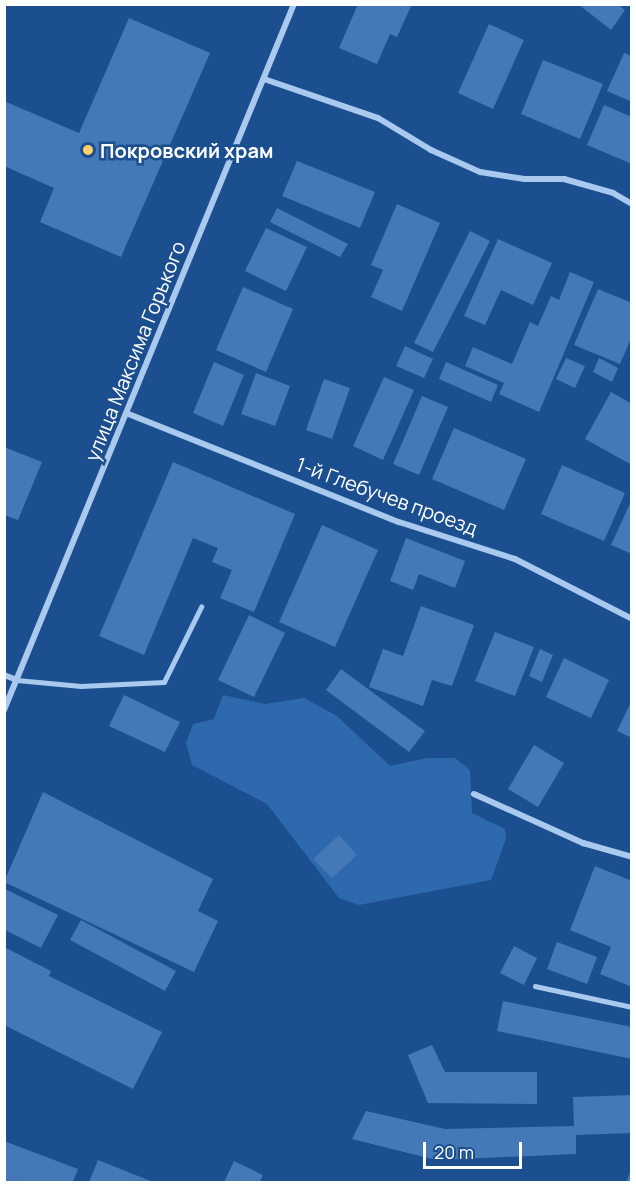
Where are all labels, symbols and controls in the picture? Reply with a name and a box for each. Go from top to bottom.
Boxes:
place label: Покровский храм [100,138,273,162]
marker: Покровский храм [81,143,95,157]
street label: улица Максима Горького [80,237,190,465]
street label: 1-й Глебучев проезд [293,452,481,540]
scale bar [426,1130,525,1168]
text: 20 m [434,1140,474,1164]

